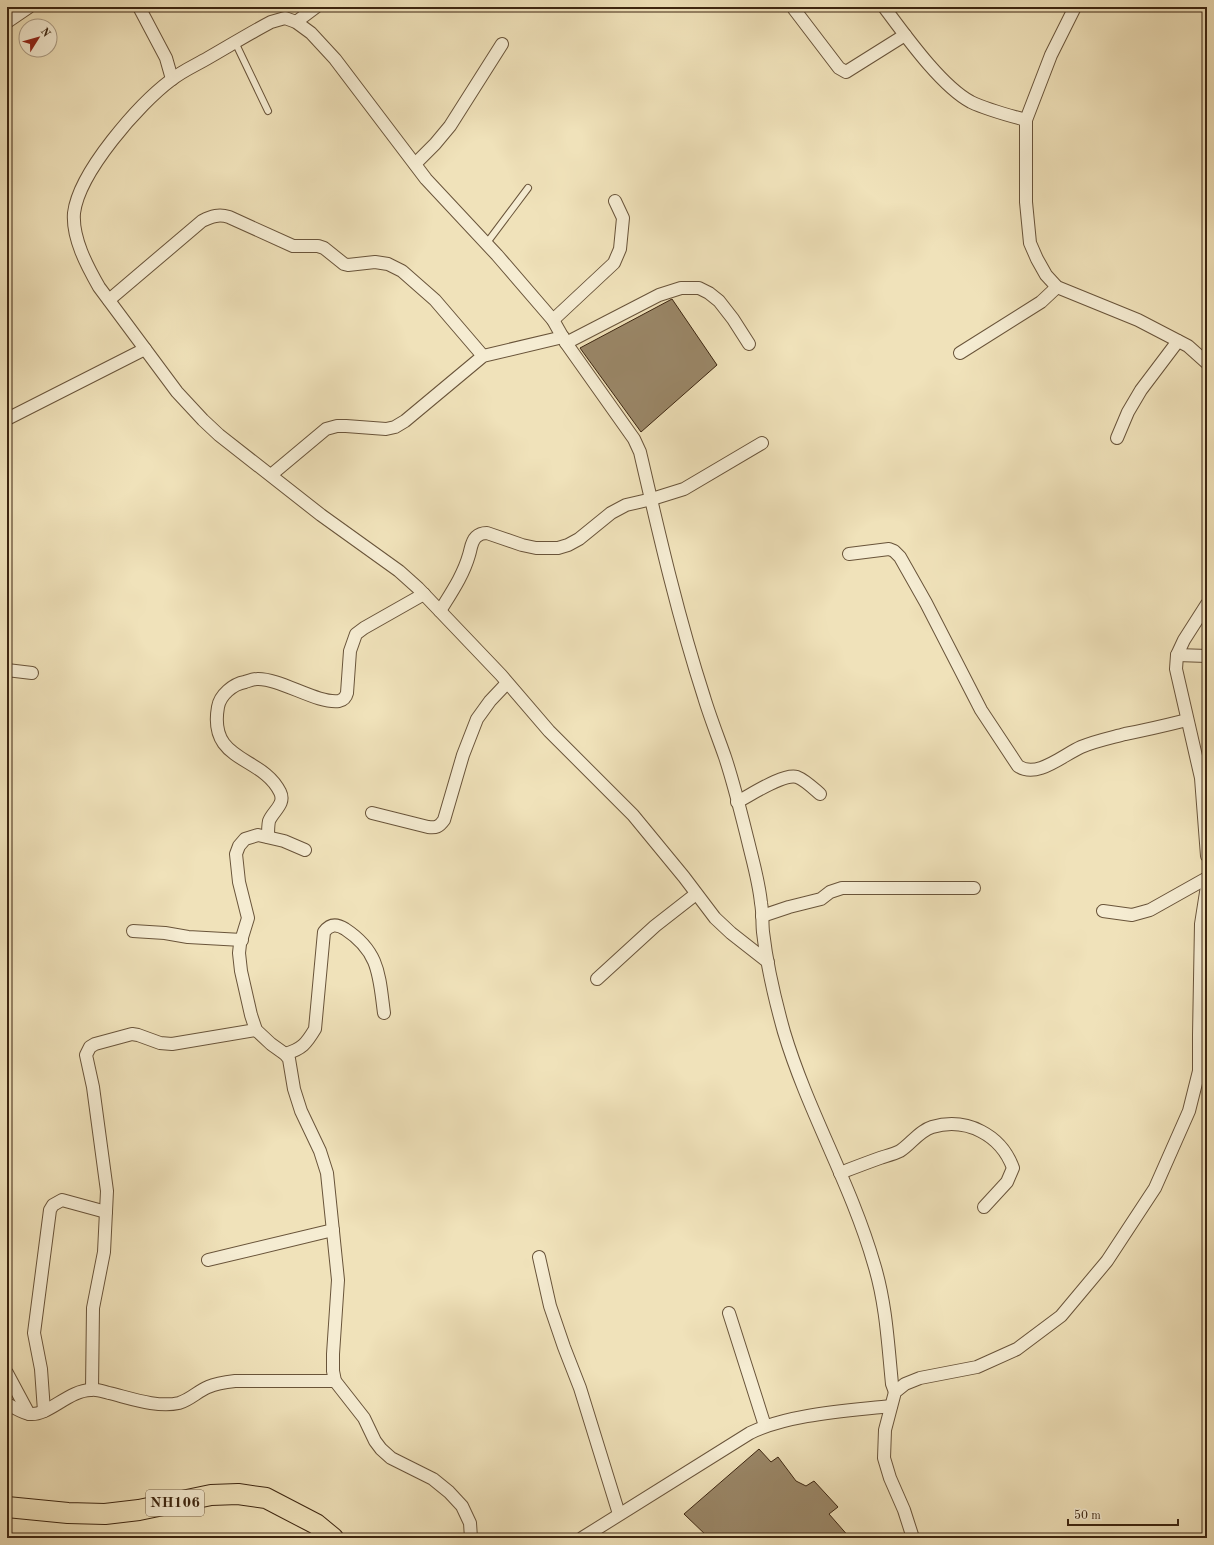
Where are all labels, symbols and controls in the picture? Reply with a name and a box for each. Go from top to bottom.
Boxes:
north arrow [18,18,58,58]
text: N [38,26,52,40]
road number: NH106 [146,1490,204,1516]
scale bar [1068,1501,1178,1527]
text: 50 m [1074,1509,1101,1522]

